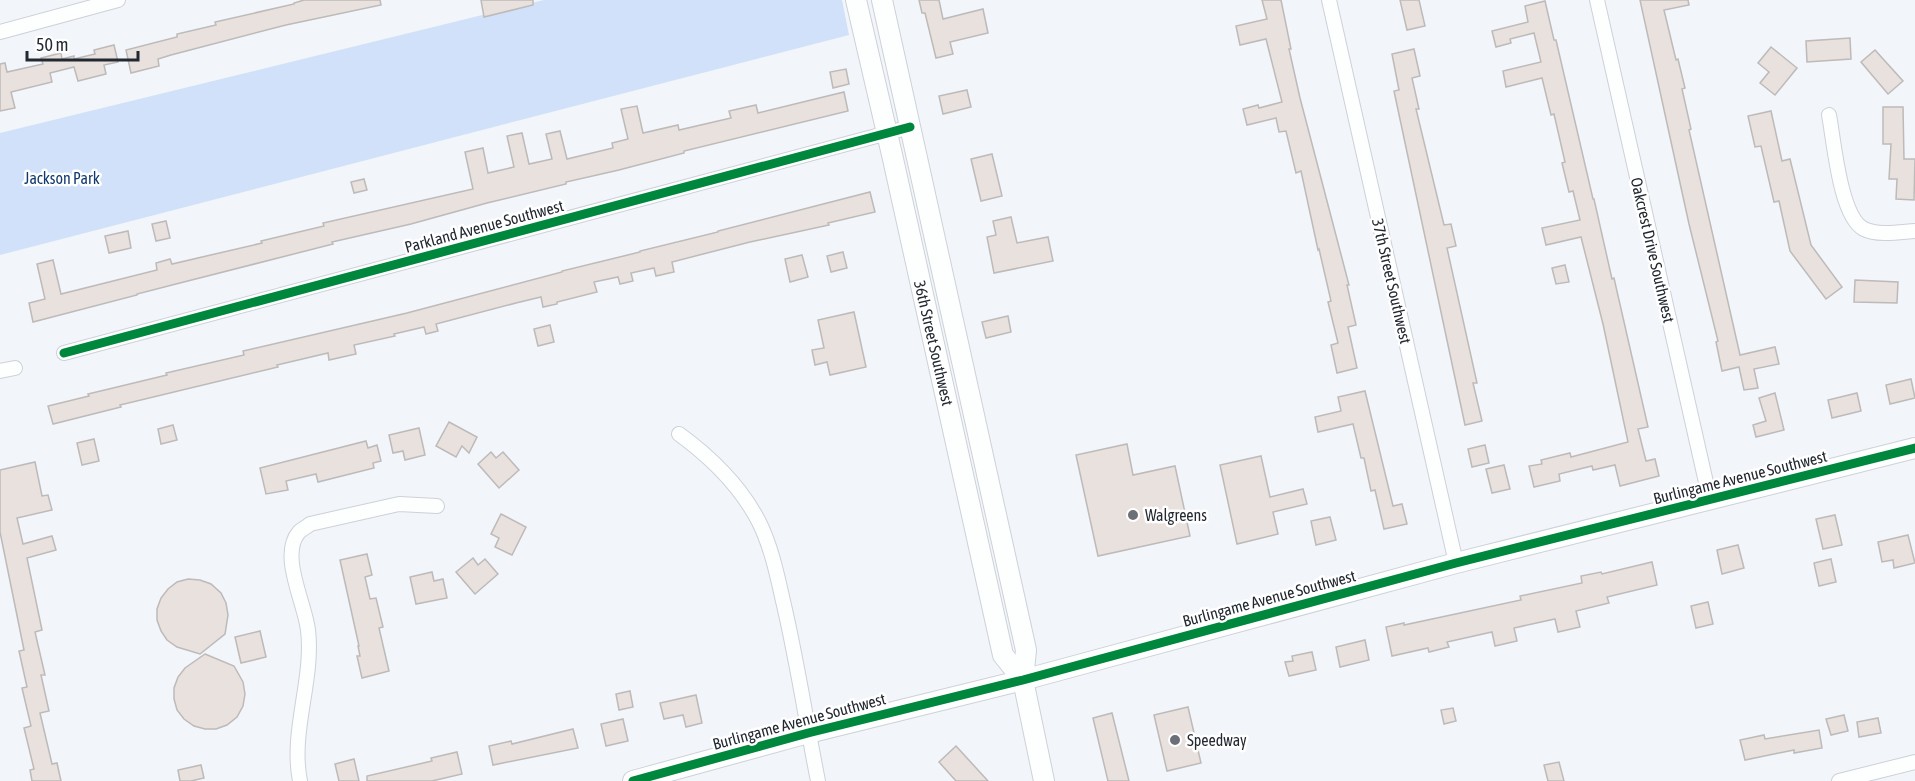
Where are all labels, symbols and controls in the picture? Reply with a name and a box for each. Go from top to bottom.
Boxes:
scale bar [27,24,138,62]
text: 50 m [36,34,68,55]
park label: Jackson Park [24,169,100,187]
street label: Oakcrest Drive Southwest [1628,176,1679,325]
street label: Parkland Avenue Southwest [403,196,566,256]
street label: 37th Street Southwest [1369,217,1415,346]
street label: 36th Street Southwest [911,279,957,408]
street label: Burlingame Avenue Southwest [1651,447,1829,508]
place label: Walgreens [1145,506,1207,525]
marker: Walgreens [1126,508,1140,522]
street label: Burlingame Avenue Southwest [1180,566,1358,631]
street label: Burlingame Avenue Southwest [710,689,888,754]
place label: Speedway [1187,731,1247,750]
marker: Speedway [1168,733,1182,747]

